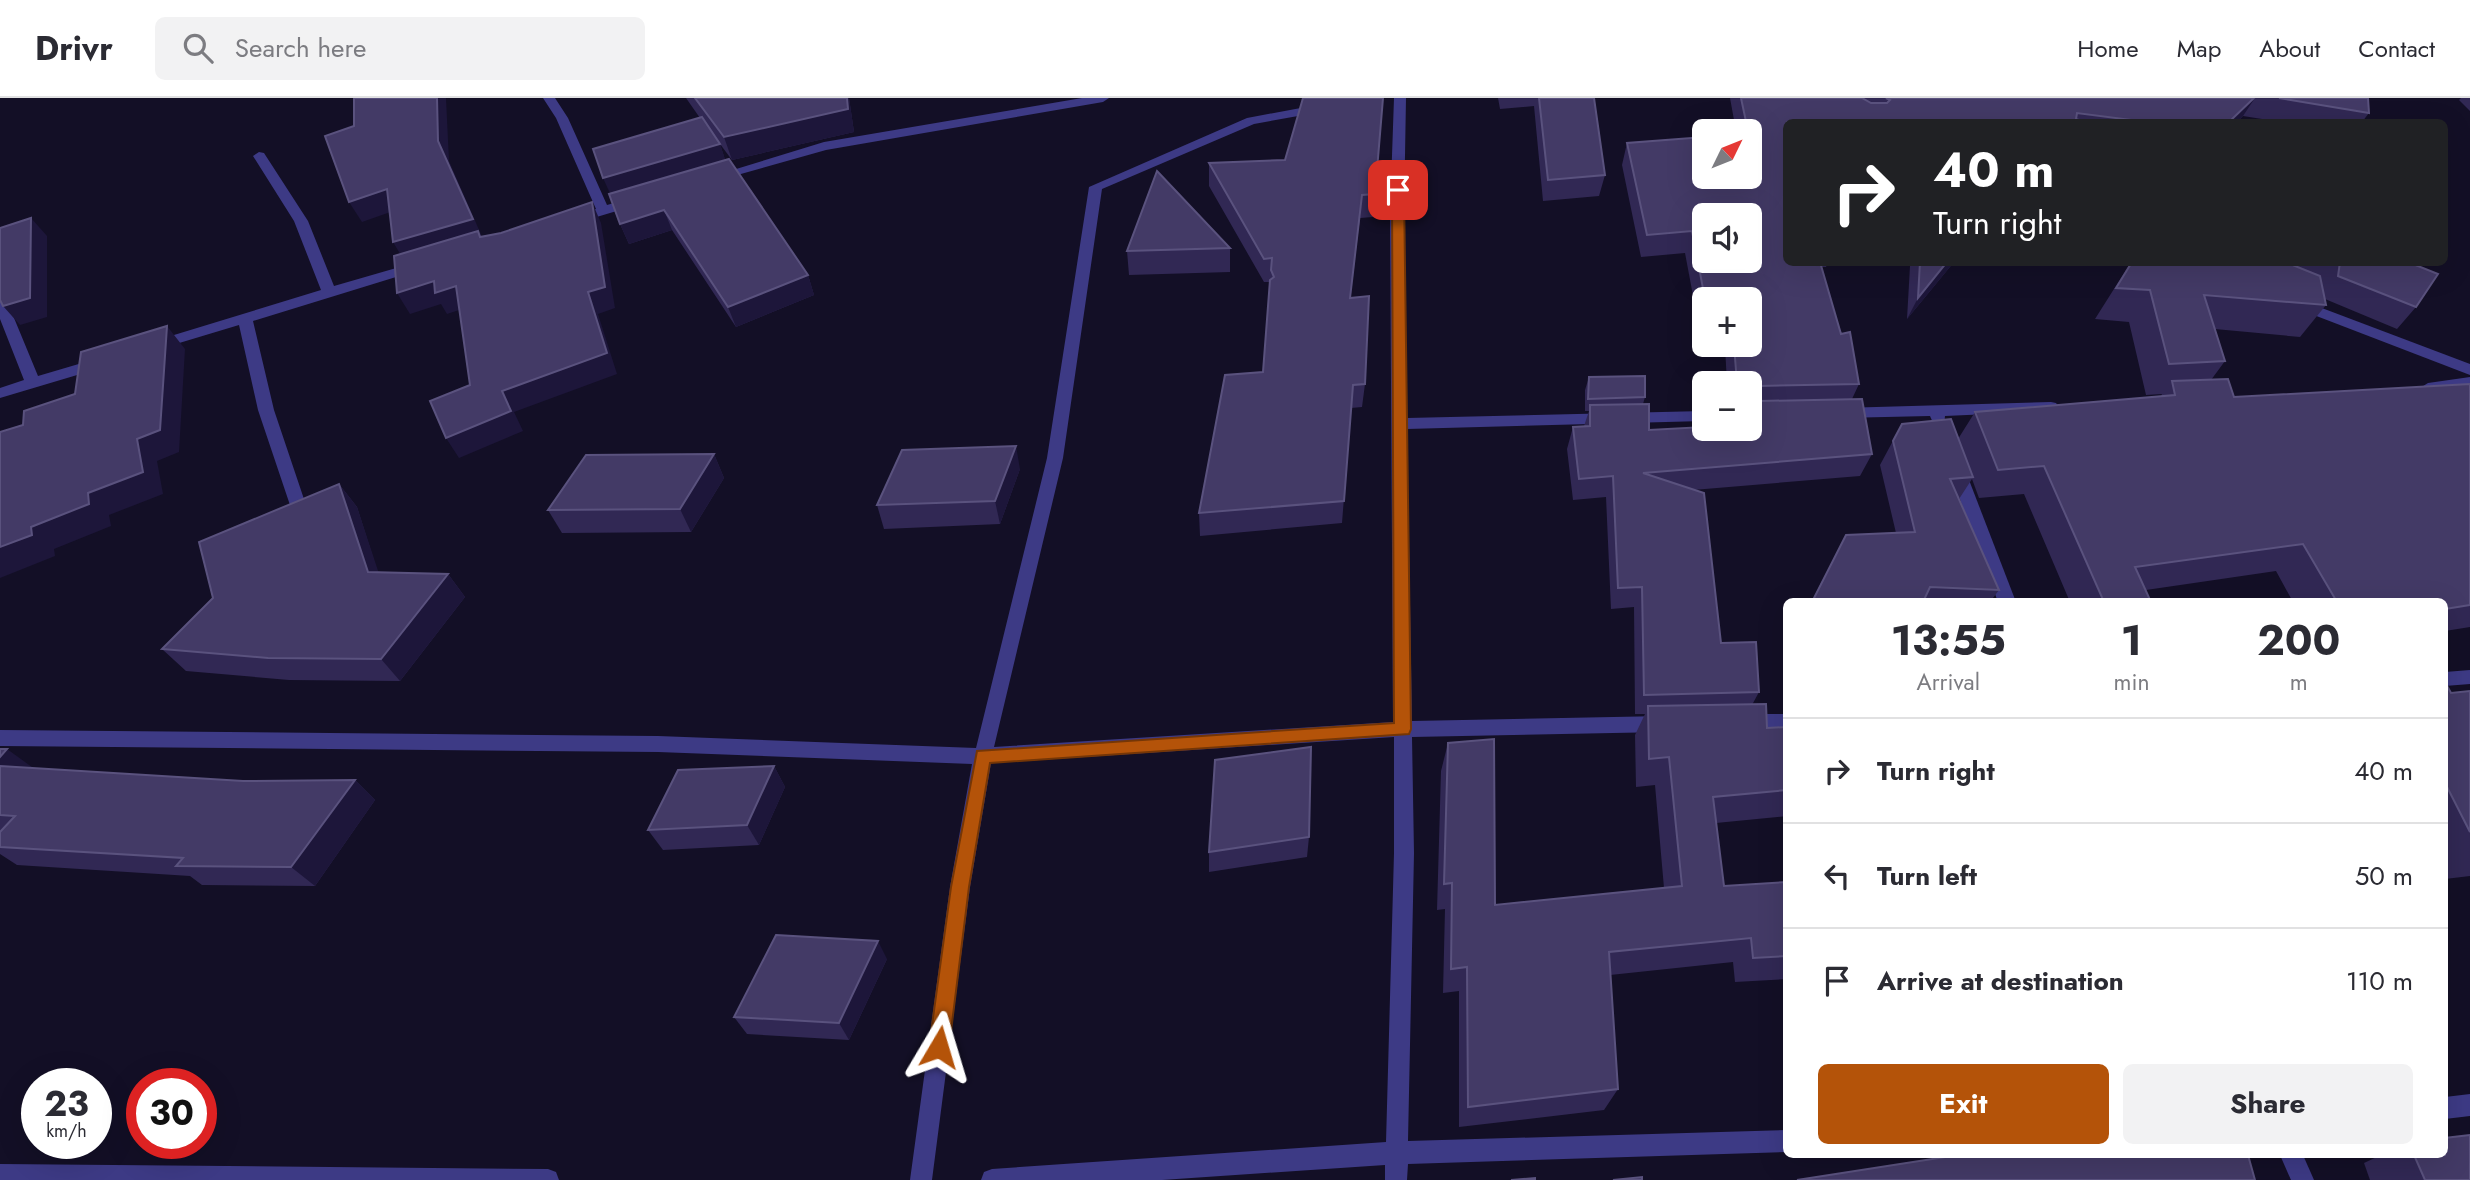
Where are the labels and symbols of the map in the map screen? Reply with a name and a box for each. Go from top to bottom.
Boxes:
north arrow [1692,119,1762,189]
pin [1368,160,1428,220]
position arrow [902,1010,976,1084]
speed limit sign: 30 [126,1068,217,1159]

